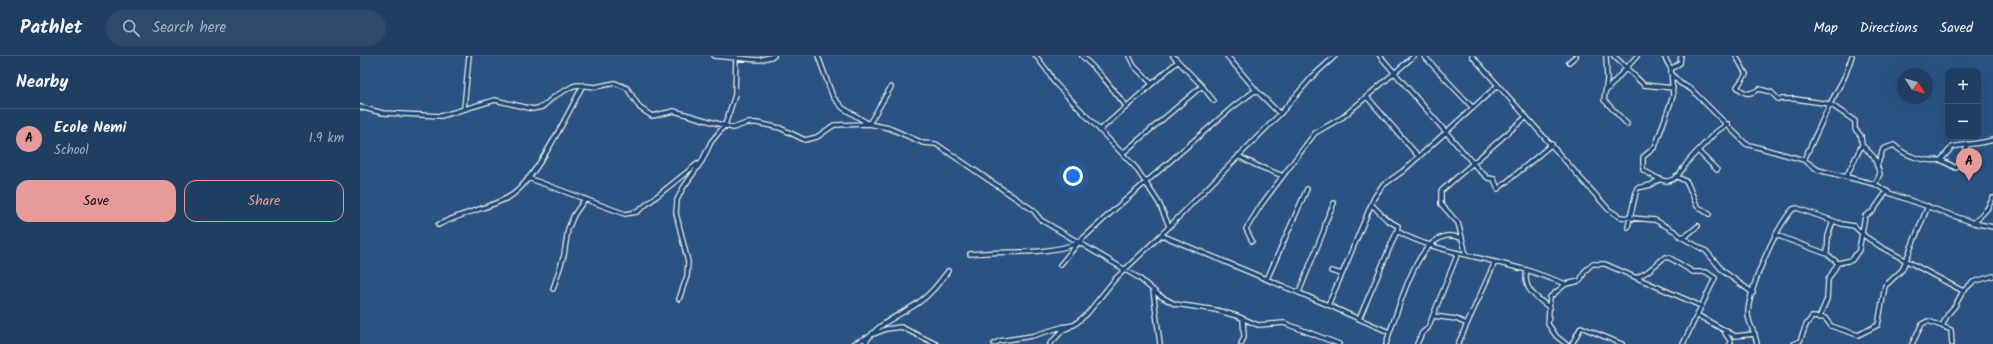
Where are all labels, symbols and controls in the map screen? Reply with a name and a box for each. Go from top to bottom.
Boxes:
search box [106,10,386,46]
text: Pathlet [20,13,82,43]
text: Search here [152,16,226,40]
icon: search [120,17,142,39]
text: Map [1813,17,1838,39]
text: Directions [1860,17,1918,39]
text: Saved [1940,17,1973,39]
north arrow [1897,68,1933,104]
map controls [1945,68,1981,140]
button: + [1945,68,1981,104]
text: Nearby [16,69,68,96]
button: − [1945,104,1981,140]
text: Ecole Nemi [54,116,127,140]
text: A [25,128,33,149]
text: 1.9 km [309,128,344,149]
text: School [54,140,89,161]
pin: A [1956,148,1982,181]
your location [1063,166,1083,186]
button: Save [16,180,176,222]
button: Share [184,180,344,222]

